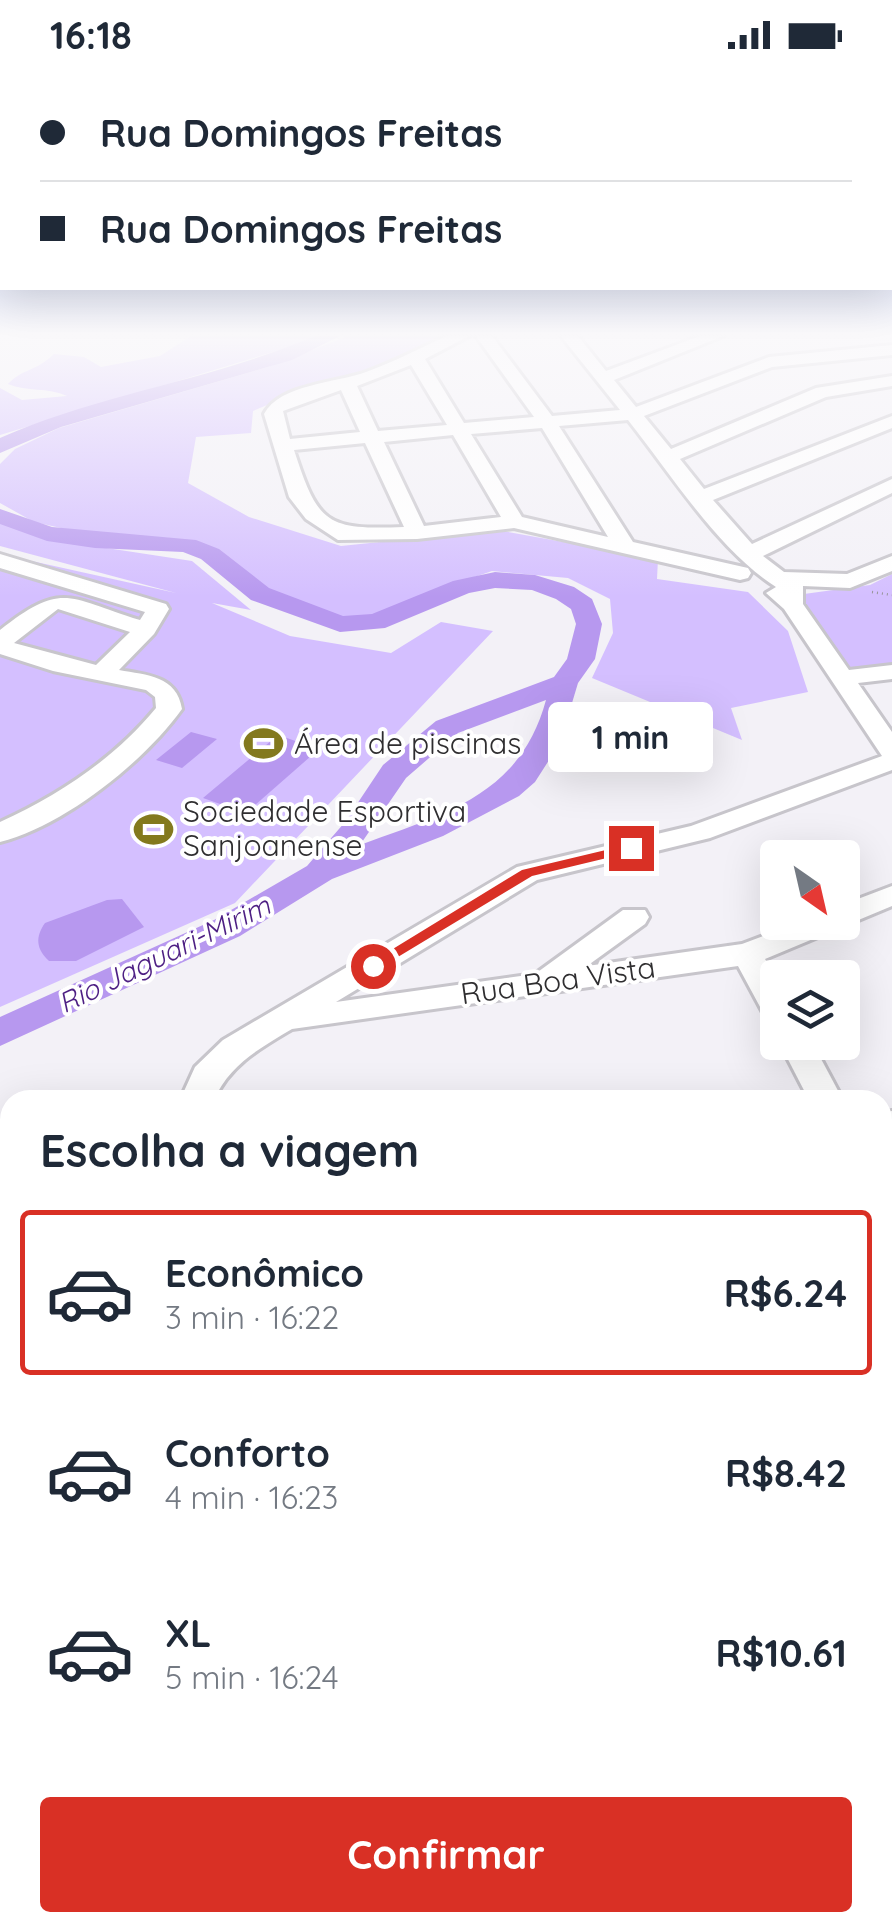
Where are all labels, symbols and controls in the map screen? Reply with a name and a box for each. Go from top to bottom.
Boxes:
text: 16:18 [50,11,132,59]
text: Rua Domingos Freitas [100,109,502,157]
text: Rua Domingos Freitas [100,205,502,253]
callout: 1 min [548,703,714,773]
text: 1 min [592,717,669,757]
sports icon: Área de piscinas [243,723,285,765]
place label: Área de piscinas [294,724,521,762]
place label: Sociedade Esportiva Sanjoanense [183,792,466,864]
sports icon: Sociedade Esportiva Sanjoanense [132,808,174,850]
route end [609,826,654,871]
north arrow [760,840,860,940]
map controls [760,840,860,1060]
water label: Rio Jaguari-Mirim [52,887,276,1020]
route start [351,944,396,989]
street label: Rua Boa Vista [458,948,658,1012]
button: layers [760,960,860,1060]
text: Escolha a viagem [40,1122,419,1178]
icon: car [45,1248,135,1338]
text: Econômico [165,1249,364,1297]
text: R$6.24 [724,1269,847,1317]
text: 3 min · 16:22 [165,1297,339,1337]
icon: car [45,1428,135,1518]
text: Conforto [165,1429,330,1477]
text: R$8.42 [725,1449,847,1497]
text: 4 min · 16:23 [165,1477,338,1517]
icon: car [45,1608,135,1698]
text: XL [165,1609,211,1657]
text: R$10.61 [716,1629,847,1677]
text: 5 min · 16:24 [165,1657,339,1697]
button: Confirmar [40,1797,852,1912]

